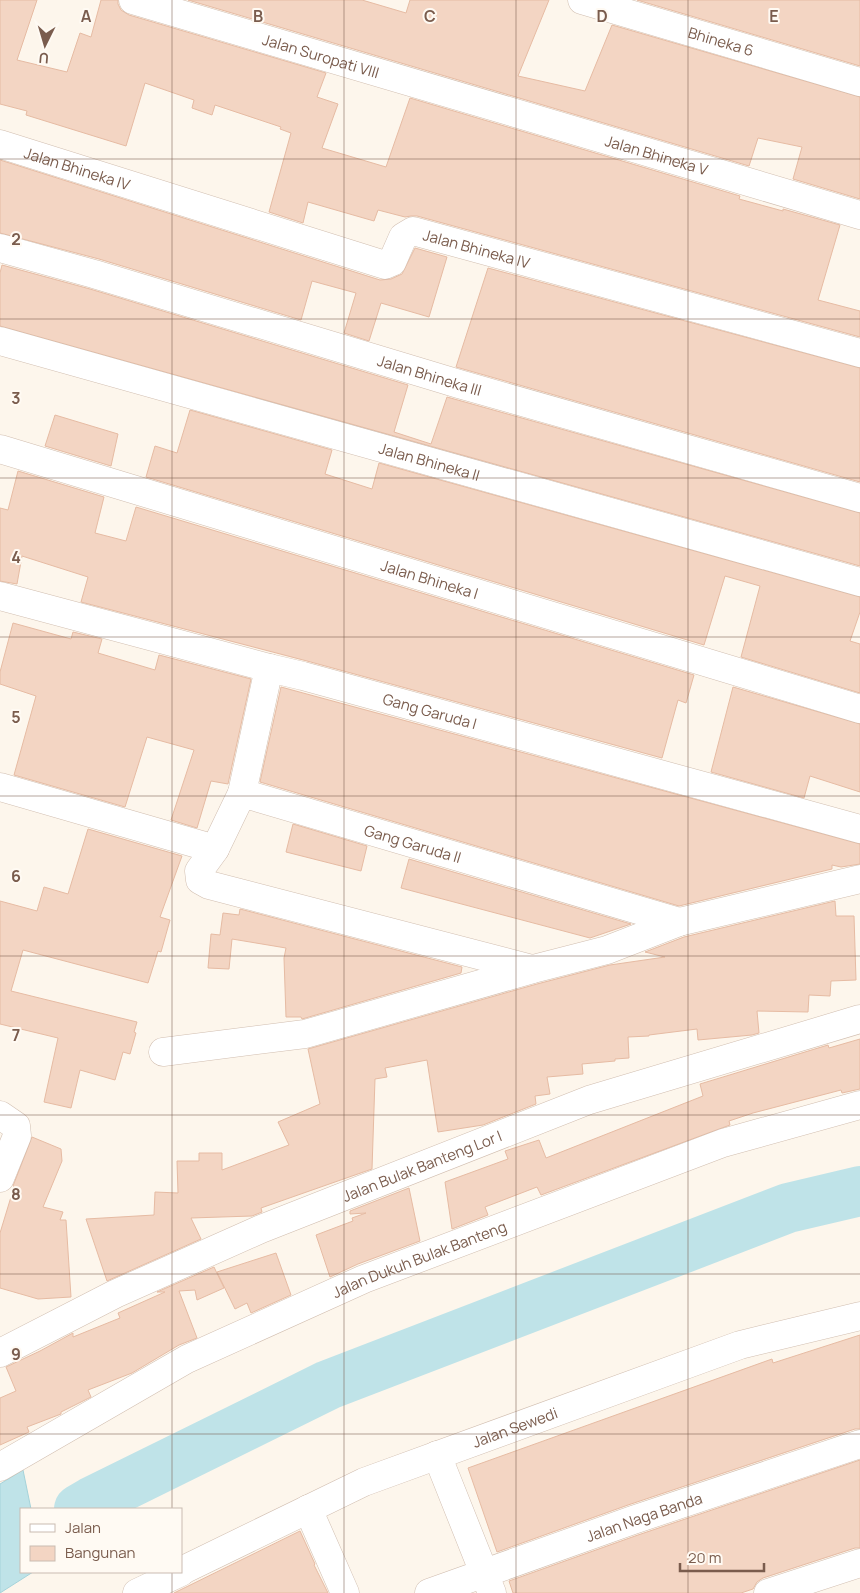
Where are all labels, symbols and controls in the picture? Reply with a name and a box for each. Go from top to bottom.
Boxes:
text: A [81,5,92,27]
text: B [253,5,263,27]
text: C [424,5,436,27]
text: D [596,5,608,27]
text: E [769,5,779,27]
north arrow [20,20,70,70]
street label: Bhineka 6 [686,21,756,61]
street label: Jalan Suropati VIII [260,28,382,83]
text: U [38,49,50,68]
street label: Jalan Bhineka V [603,130,710,180]
street label: Jalan Bhineka IV [22,142,133,195]
street label: Jalan Bhineka IV [421,224,532,273]
text: 2 [11,228,21,250]
street label: Jalan Bhineka III [375,350,484,400]
text: 3 [11,387,21,409]
street label: Jalan Bhineka II [376,437,482,486]
text: 4 [11,546,21,568]
street label: Jalan Bhineka I [379,554,481,604]
street label: Gang Garuda I [380,688,479,734]
text: 5 [11,706,21,728]
street label: Gang Garuda II [362,819,464,868]
text: 6 [11,865,21,887]
text: 7 [12,1024,20,1046]
street label: Jalan Bulak Banteng Lor I [339,1125,505,1207]
text: 8 [11,1183,21,1205]
street label: Jalan Dukuh Bulak Banteng [329,1216,509,1303]
text: 9 [11,1343,21,1365]
street label: Jalan Sewedi [469,1402,560,1452]
street label: Jalan Naga Banda [583,1487,705,1547]
legend [20,1508,182,1573]
text: Jalan [65,1517,101,1538]
scale bar [680,1540,764,1572]
text: Bangunan [65,1542,135,1563]
text: 20 m [688,1547,721,1568]

